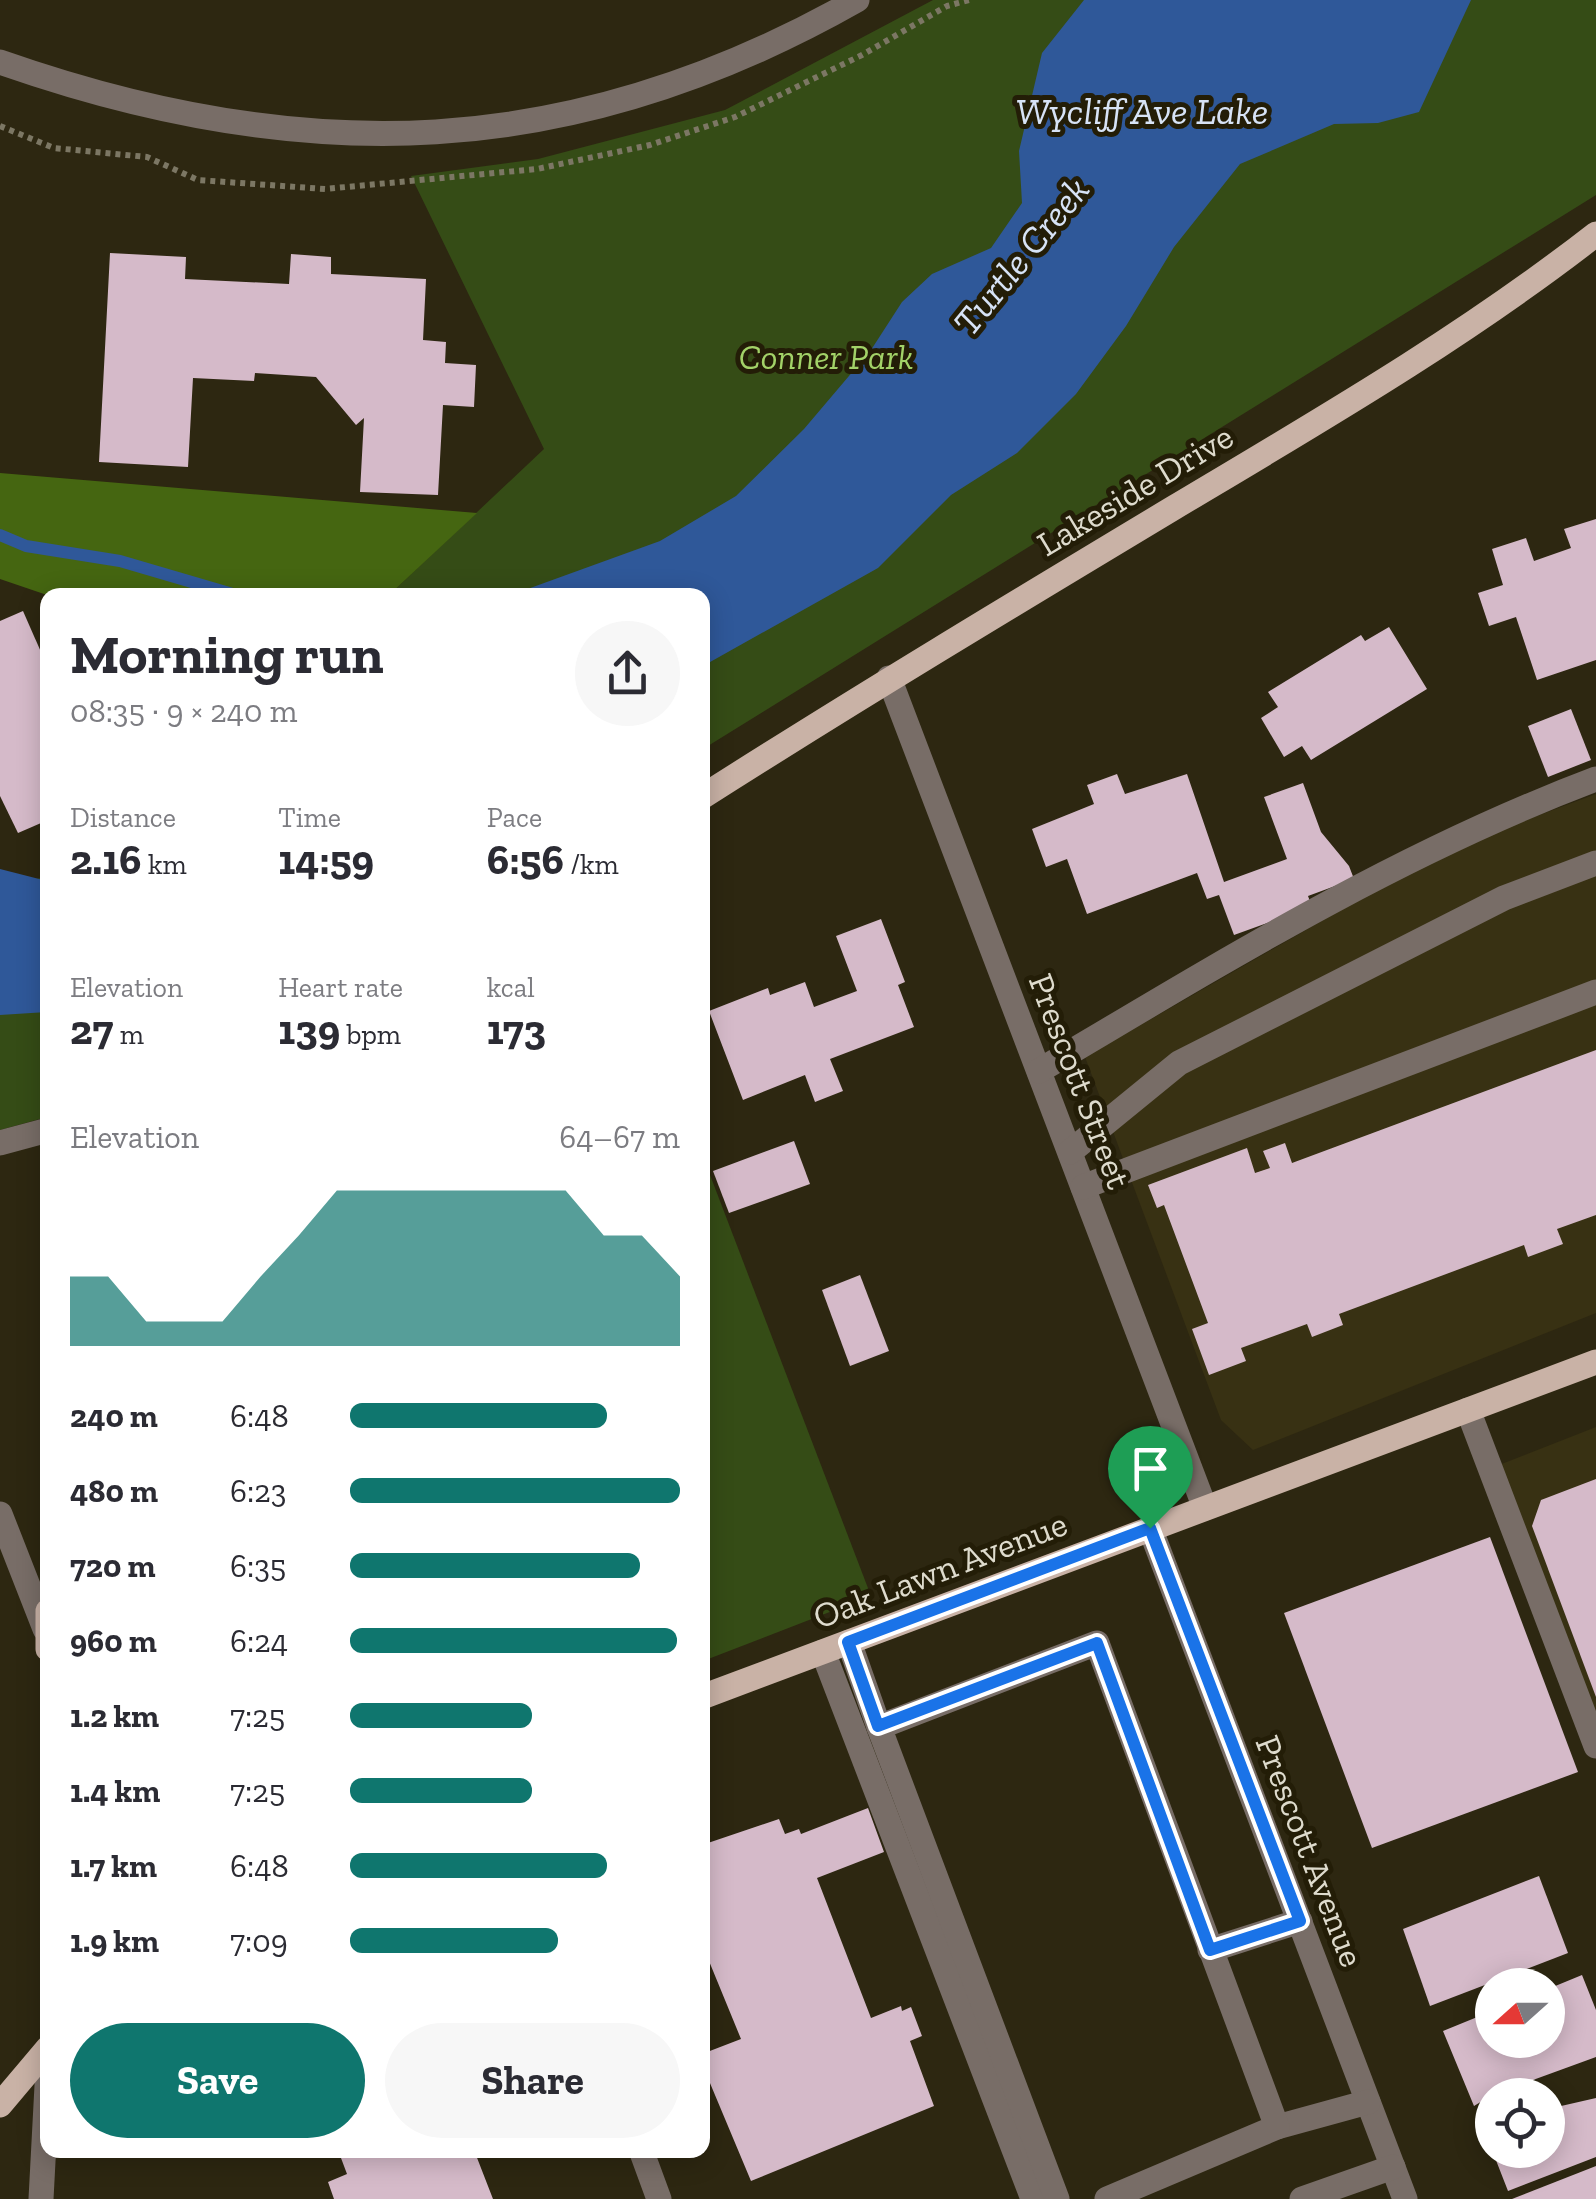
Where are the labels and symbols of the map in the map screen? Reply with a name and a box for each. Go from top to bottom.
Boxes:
water label: Wycliff Ave Lake [1016,88,1268,134]
water label: Turtle Creek [943,168,1099,344]
park label: Conner Park [739,336,913,378]
street label: Lakeside Drive [1029,415,1241,565]
street label: Prescott Street [1020,968,1140,1194]
pin [1108,1426,1193,1529]
street label: Oak Lawn Avenue [807,1502,1073,1638]
street label: Prescott Avenue [1247,1729,1373,1973]
north arrow [1475,1968,1565,2058]

